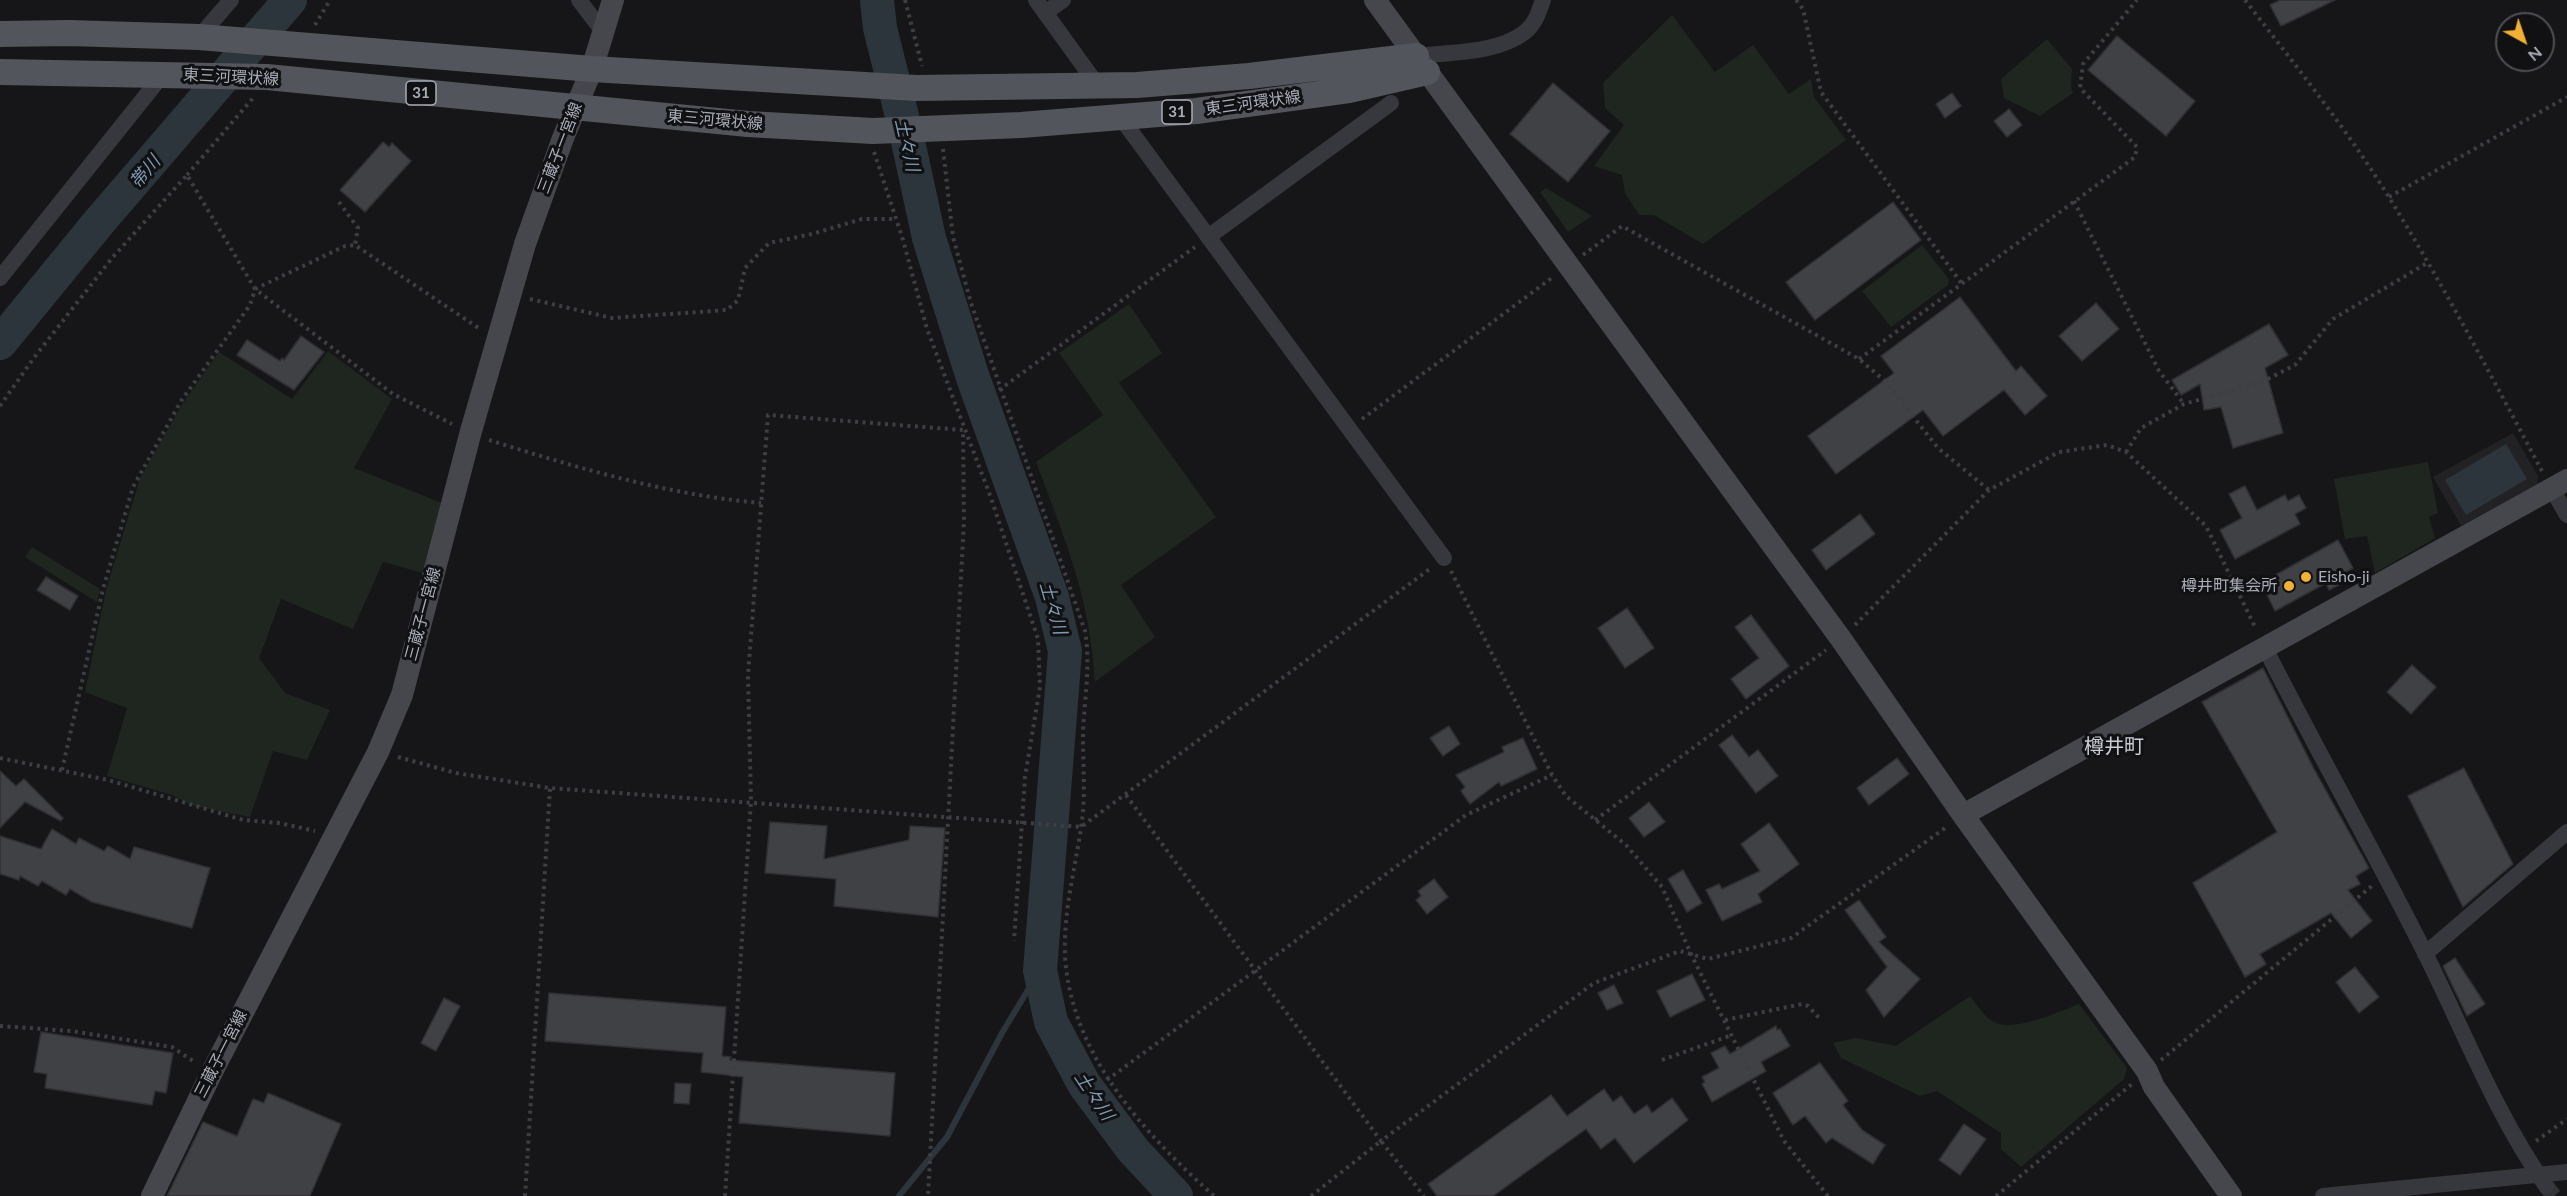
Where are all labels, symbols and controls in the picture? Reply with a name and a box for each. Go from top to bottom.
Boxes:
north arrow [2495,12,2555,72]
text: N [2525,43,2546,66]
street label: 東三河環状線 [183,65,279,89]
road number: 31 [406,81,436,105]
street label: 東三河環状線 [1204,87,1302,119]
street label: 三蔵子一宮線 [534,100,586,196]
road number: 31 [1162,100,1192,124]
street label: 東三河環状線 [666,106,764,134]
water label: 土々川 [890,116,924,174]
water label: 帯川 [125,151,165,193]
street label: 三蔵子一宮線 [401,565,445,663]
place label: Eisho-ji [2318,567,2370,587]
marker: Eisho-ji [2299,570,2313,584]
place label: 樽井町集会所 [2181,576,2277,596]
water label: 土々川 [1035,579,1071,637]
marker: 樽井町集会所 [2282,579,2296,593]
district label: 樽井町 [2084,735,2144,759]
street label: 三蔵子一宮線 [191,1007,251,1101]
water label: 土々川 [1070,1068,1118,1124]

